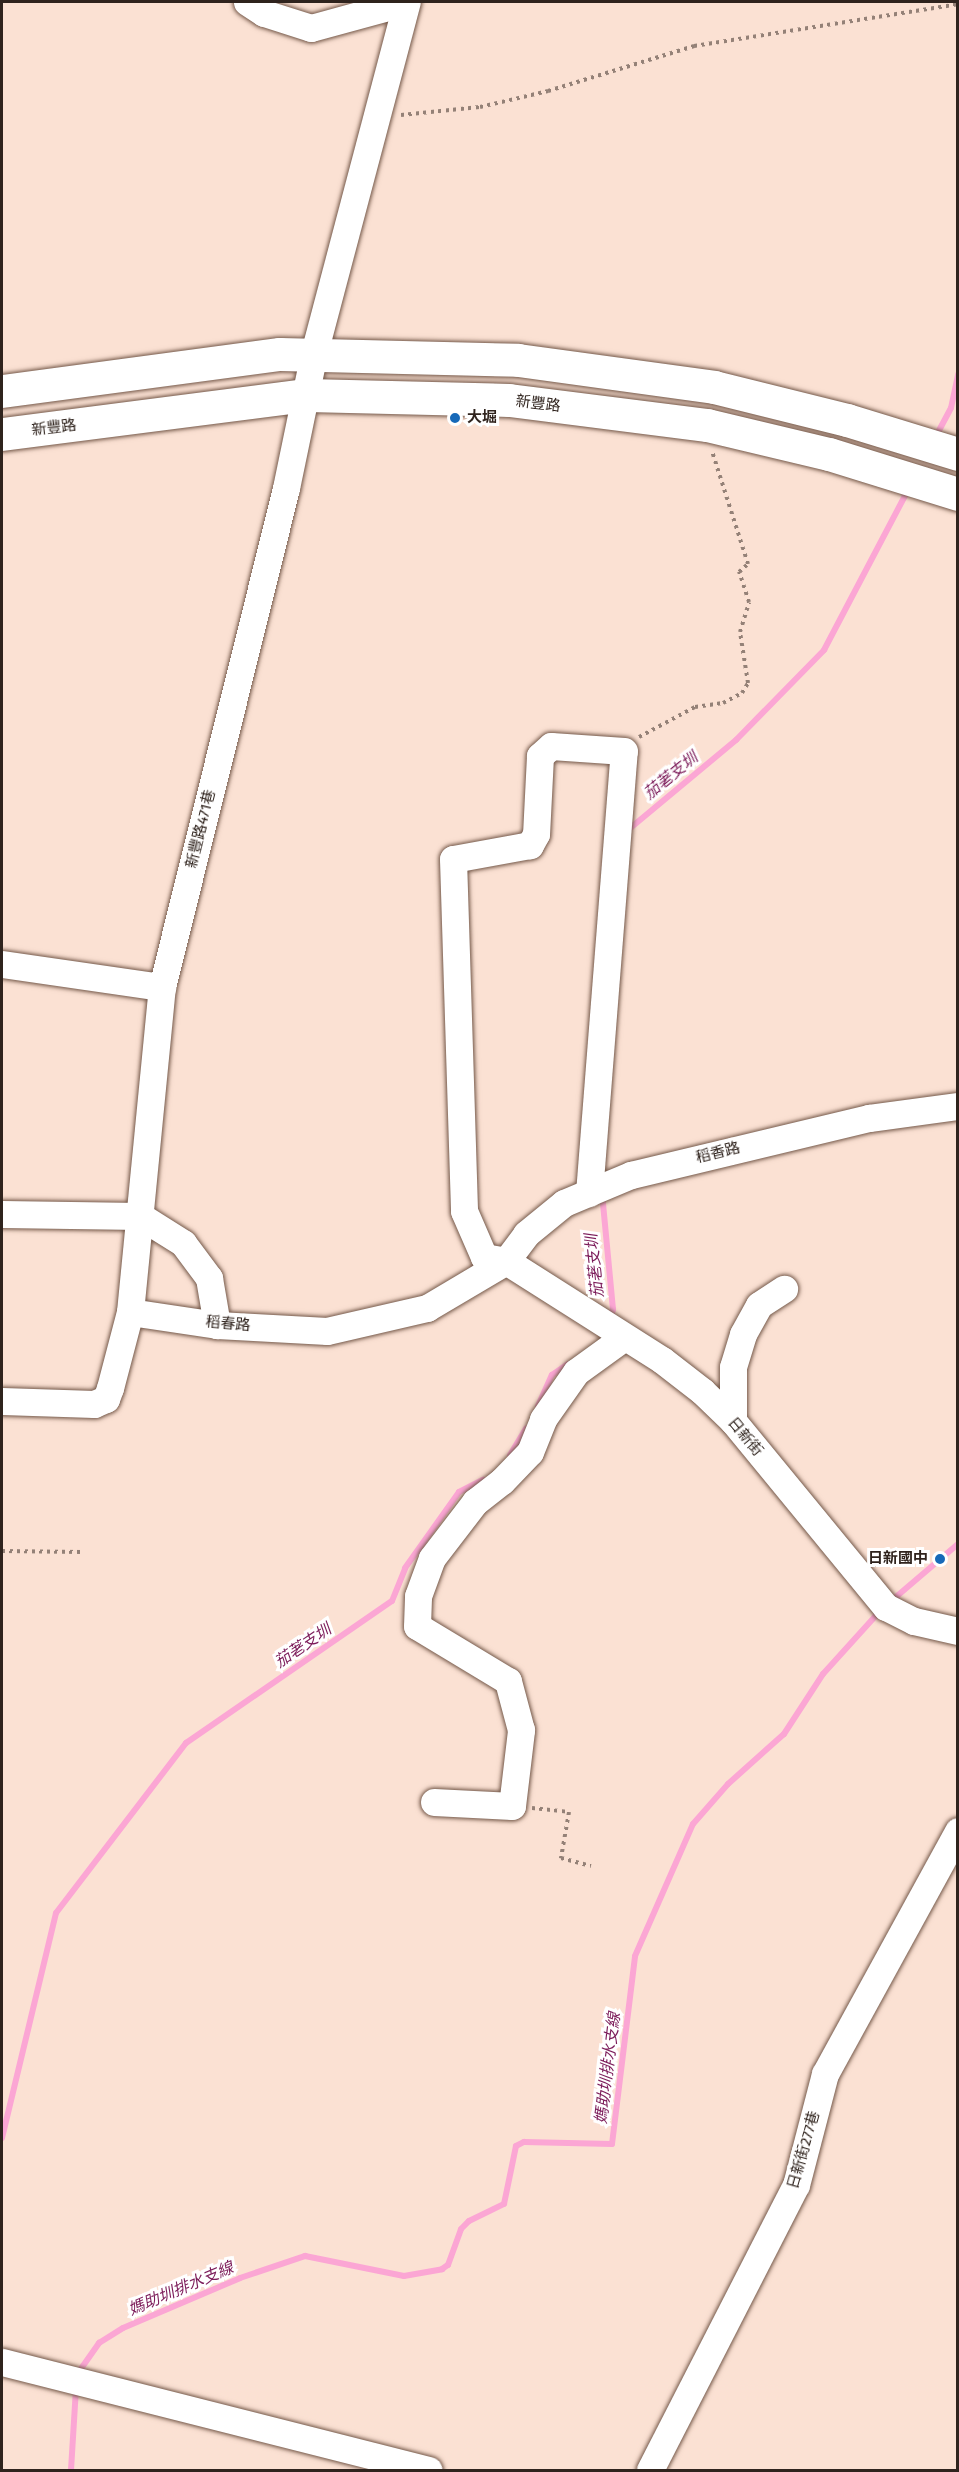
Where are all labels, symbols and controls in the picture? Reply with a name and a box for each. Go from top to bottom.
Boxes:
street label: 新豐路 [515,392,561,416]
place label: 大堀 [467,409,497,427]
marker: 大堀 [448,411,462,425]
street label: 新豐路 [31,416,77,440]
water label: 茄荖支圳 [640,748,702,804]
street label: 新豐路471巷 [183,788,219,870]
street label: 稻香路 [694,1139,742,1167]
water label: 茄荖支圳 [582,1233,608,1299]
street label: 稻春路 [205,1313,251,1335]
street label: 日新街 [724,1414,766,1460]
place label: 日新國中 [868,1550,928,1568]
marker: 日新國中 [933,1552,947,1566]
water label: 茄荖支圳 [271,1620,335,1672]
water label: 媽助圳排水支線 [592,2011,624,2125]
street label: 日新街277巷 [784,2109,824,2191]
water label: 媽助圳排水支線 [126,2258,236,2320]

